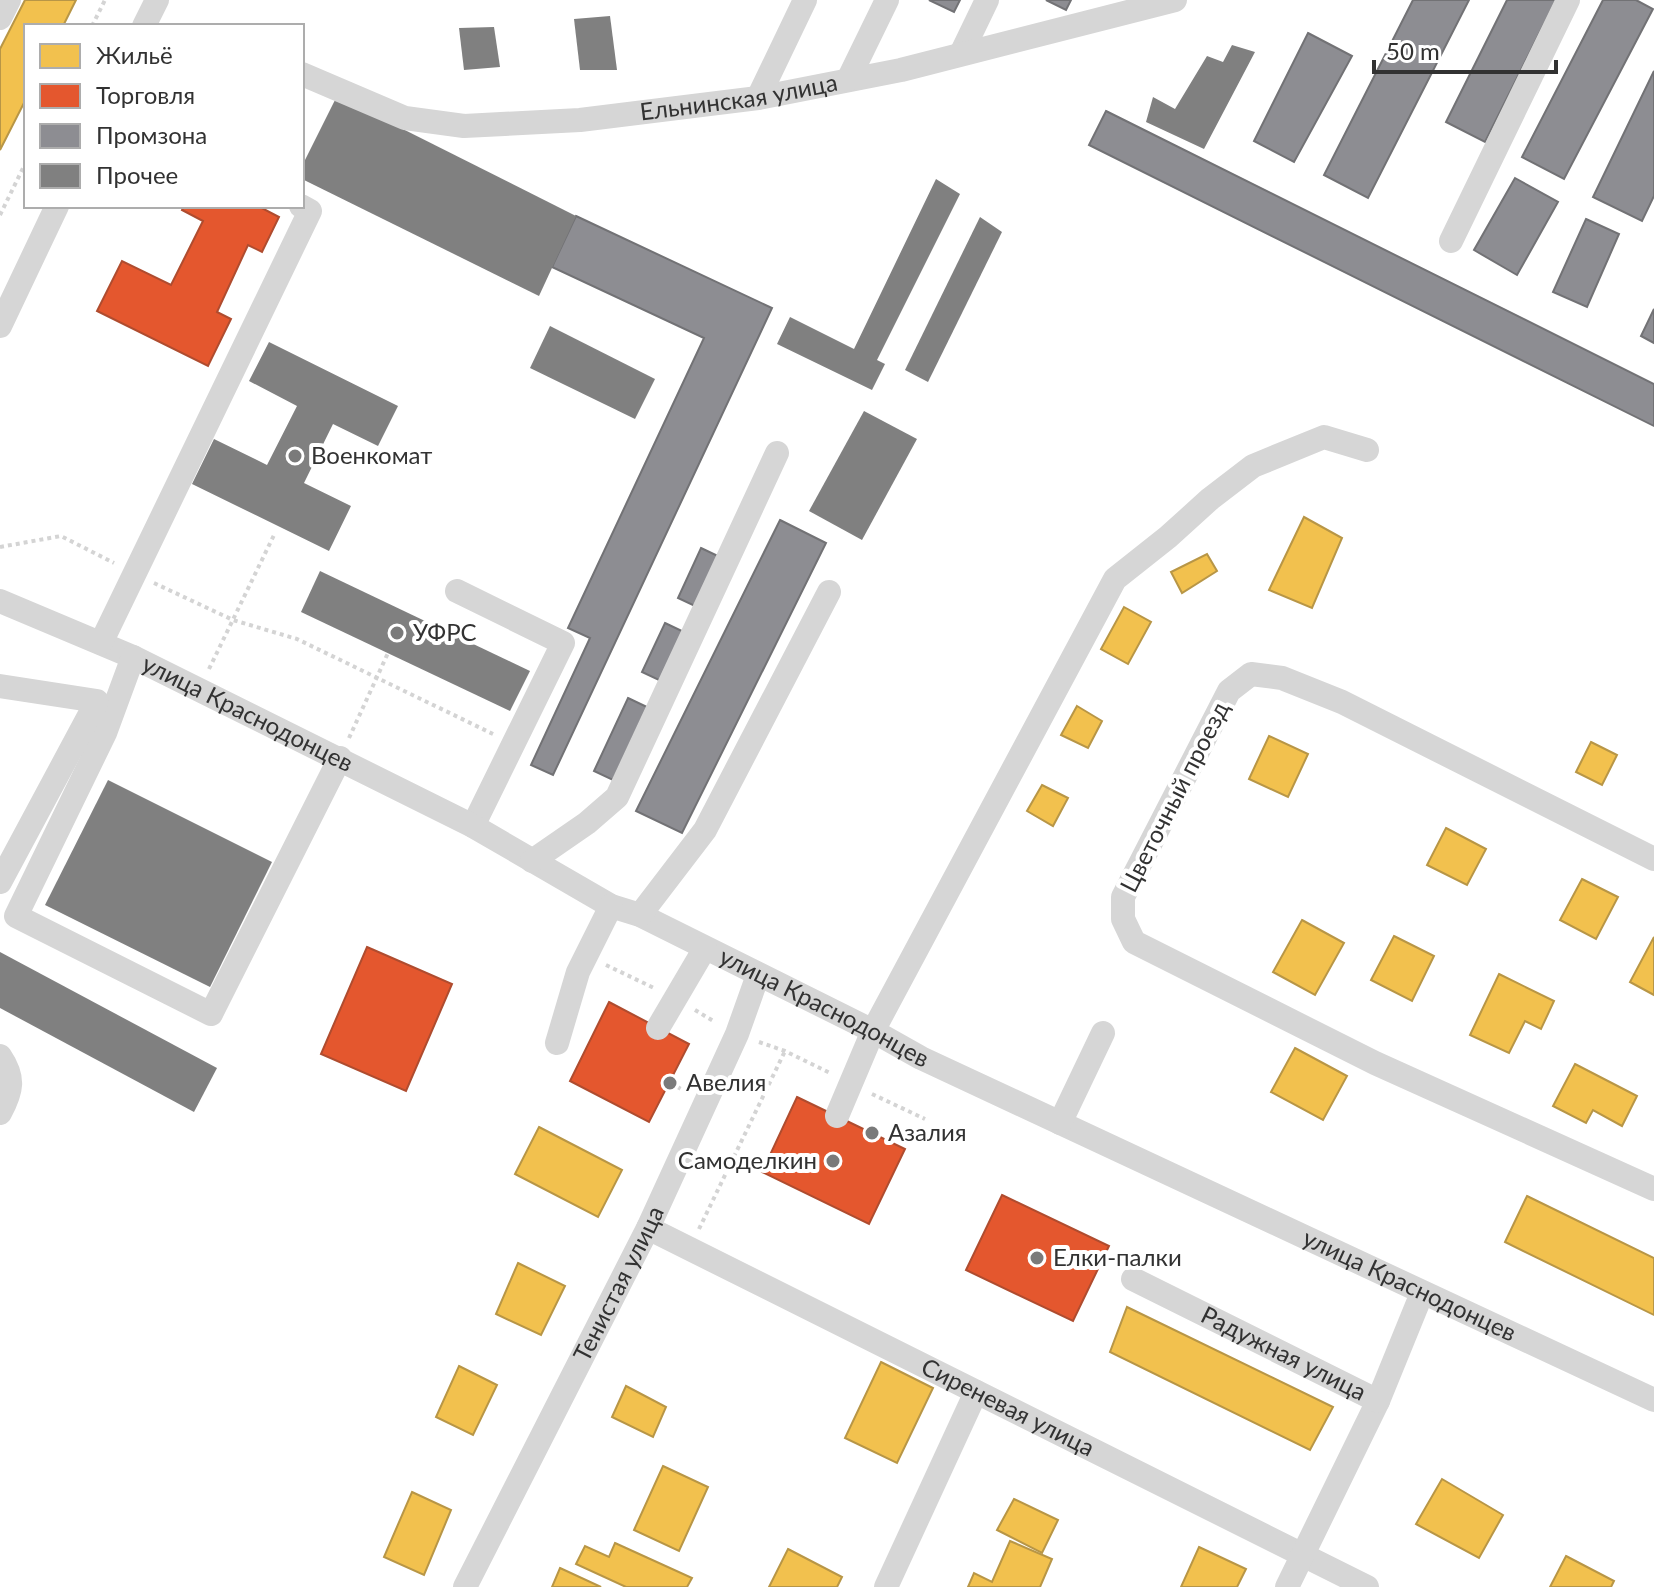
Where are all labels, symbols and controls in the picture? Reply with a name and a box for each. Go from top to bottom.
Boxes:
legend [24,24,304,208]
scale bar [1374,24,1556,74]
text: 50 m [1386,36,1440,65]
text: Жильё [96,40,173,69]
street label: Ельнинская улица [638,67,840,125]
text: Торговля [96,80,195,109]
text: Промзона [96,120,207,149]
text: Прочее [96,160,178,189]
place label: Военкомат [311,440,432,469]
marker: Военкомат [286,447,304,465]
place label: УФРС [413,617,477,646]
marker: УФРС [388,624,406,642]
street label: улица Краснодонцев [138,648,358,777]
street label: Цветочный проезд [1113,696,1234,896]
street label: улица Краснодонцев [715,941,934,1073]
place label: Авелия [686,1067,766,1096]
marker: Авелия [661,1074,679,1092]
place label: Азалия [888,1117,967,1146]
marker: Азалия [863,1124,881,1142]
place label: Самоделкин [678,1145,817,1174]
marker: Самоделкин [824,1152,842,1170]
street label: Тенистая улица [566,1201,669,1366]
street label: улица Краснодонцев [1299,1222,1521,1347]
place label: Елки-палки [1053,1242,1182,1271]
marker: Елки-палки [1028,1249,1046,1267]
street label: Радужная улица [1197,1299,1371,1406]
street label: Сиреневая улица [917,1351,1100,1462]

